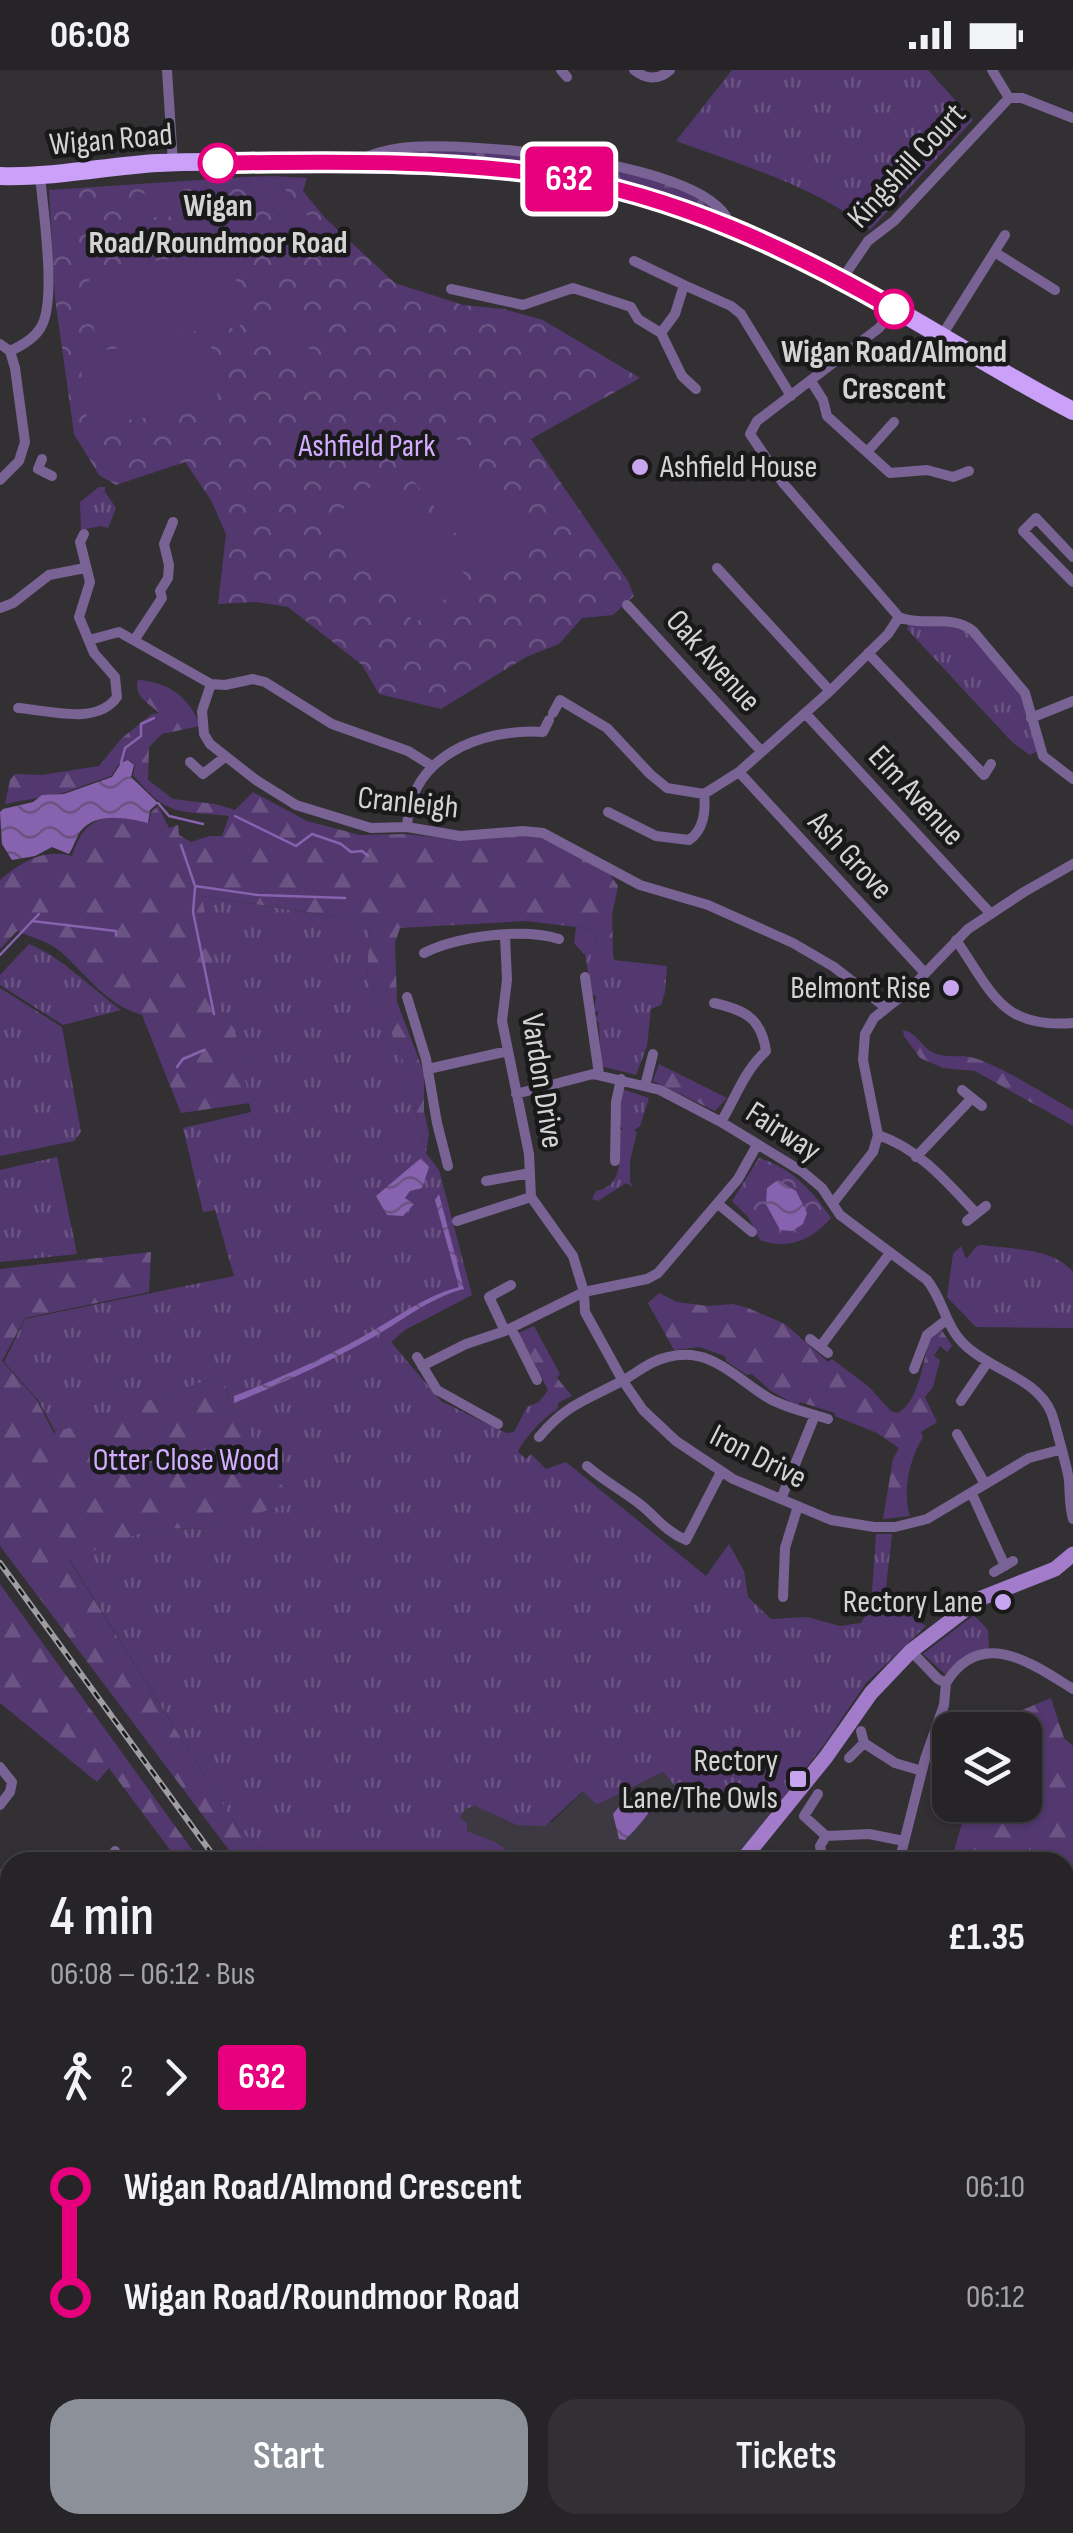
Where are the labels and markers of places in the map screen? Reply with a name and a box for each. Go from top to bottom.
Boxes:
marker: Wigan Road/Roundmoor Road [199,144,237,182]
place label: Wigan Road/Roundmoor Road [89,187,347,263]
marker: Wigan Road/Almond Crescent [875,290,913,328]
place label: Wigan Road/Almond Crescent [781,333,1007,409]
place label: Ashfield House [659,448,817,487]
marker: Ashfield House [629,456,651,478]
place label: Belmont Rise [790,969,931,1008]
marker: Belmont Rise [940,977,962,999]
place label: Rectory Lane [843,1583,983,1622]
marker: Rectory Lane [992,1591,1014,1613]
place label: Rectory Lane/The Owls [622,1742,778,1818]
marker: Rectory Lane/The Owls [787,1768,809,1790]

